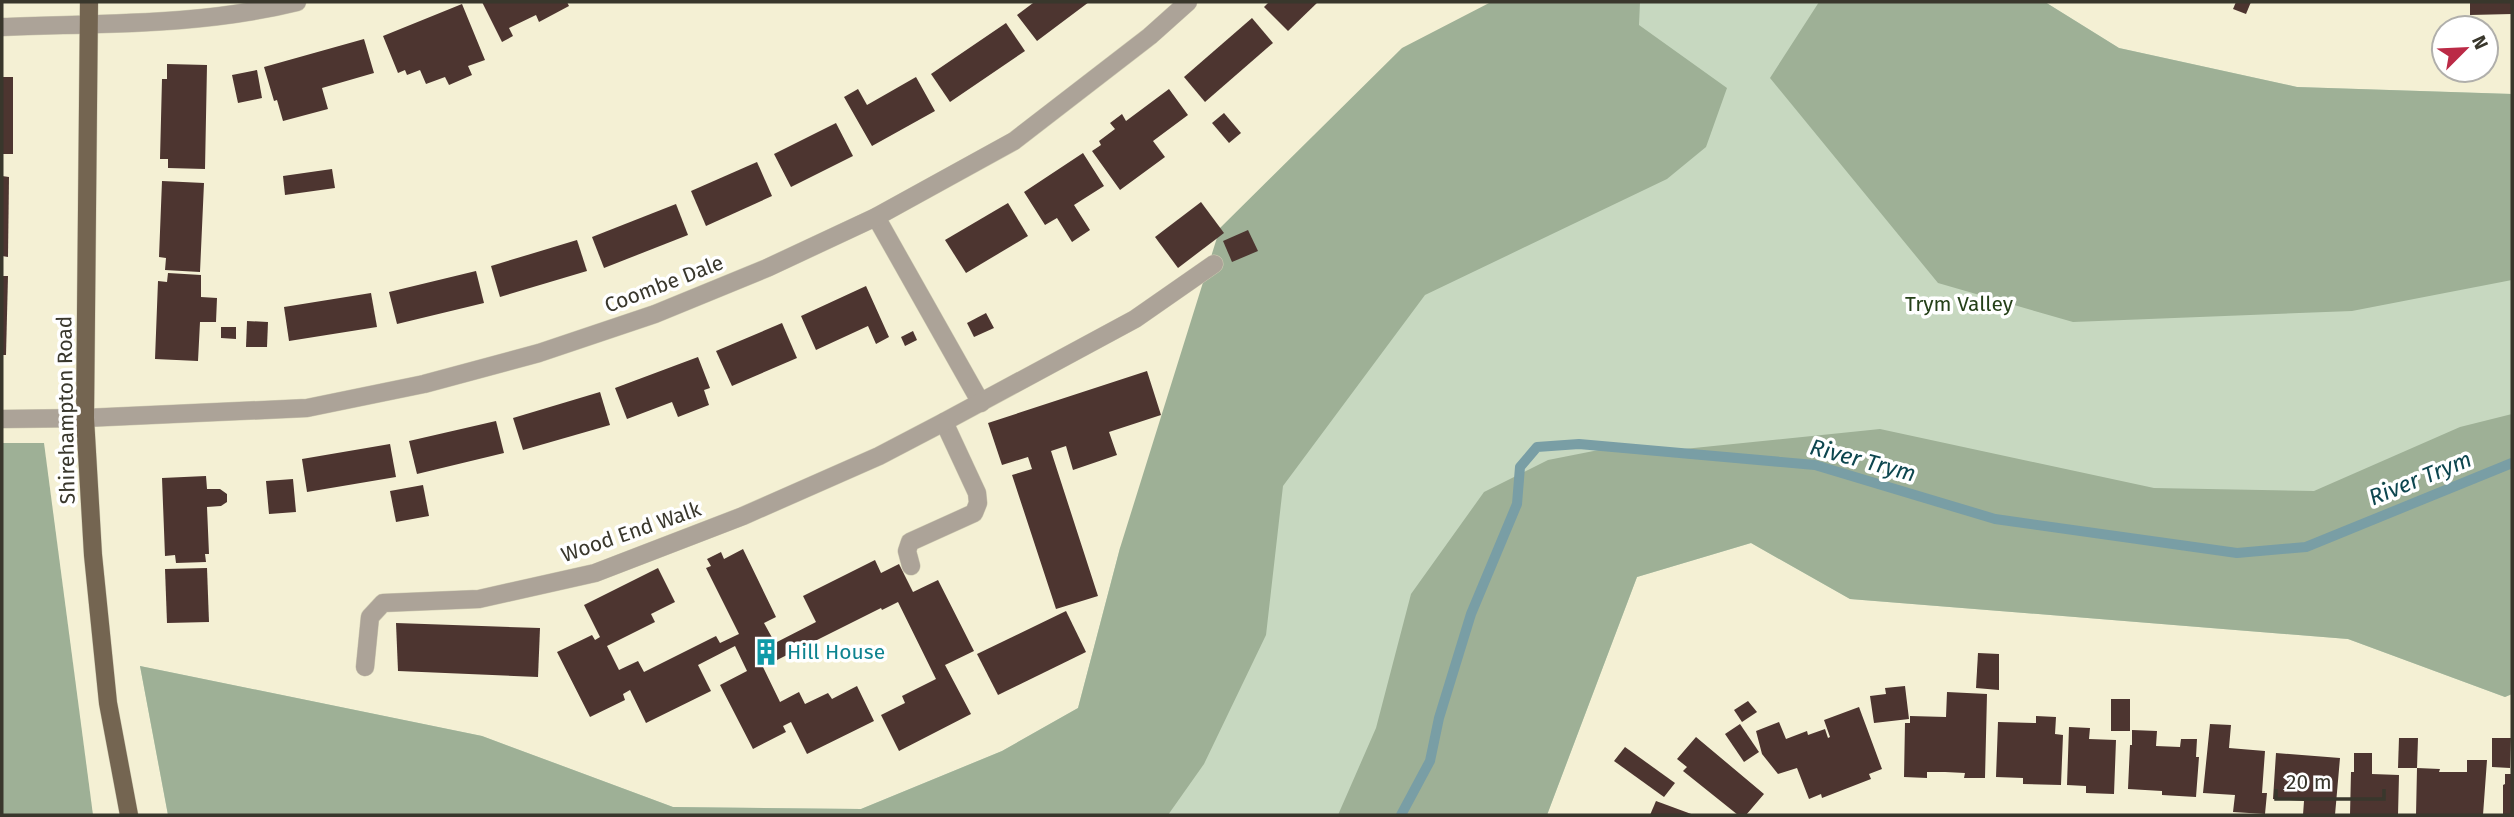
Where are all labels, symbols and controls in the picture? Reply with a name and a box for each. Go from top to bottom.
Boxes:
north arrow [2430,14,2500,84]
text: N [2467,32,2493,53]
street label: Coombe Dale [601,249,727,319]
park label: Trym Valley [1905,291,2014,317]
street label: Shirehampton Road [51,315,81,505]
water label: River Trym [1807,432,1919,488]
water label: River Trym [2364,445,2476,511]
street label: Wood End Walk [558,496,705,568]
building icon: Hill House [751,637,781,667]
place label: Hill House [787,639,885,665]
scale bar [2276,758,2384,802]
text: 20 m [2286,769,2332,795]

